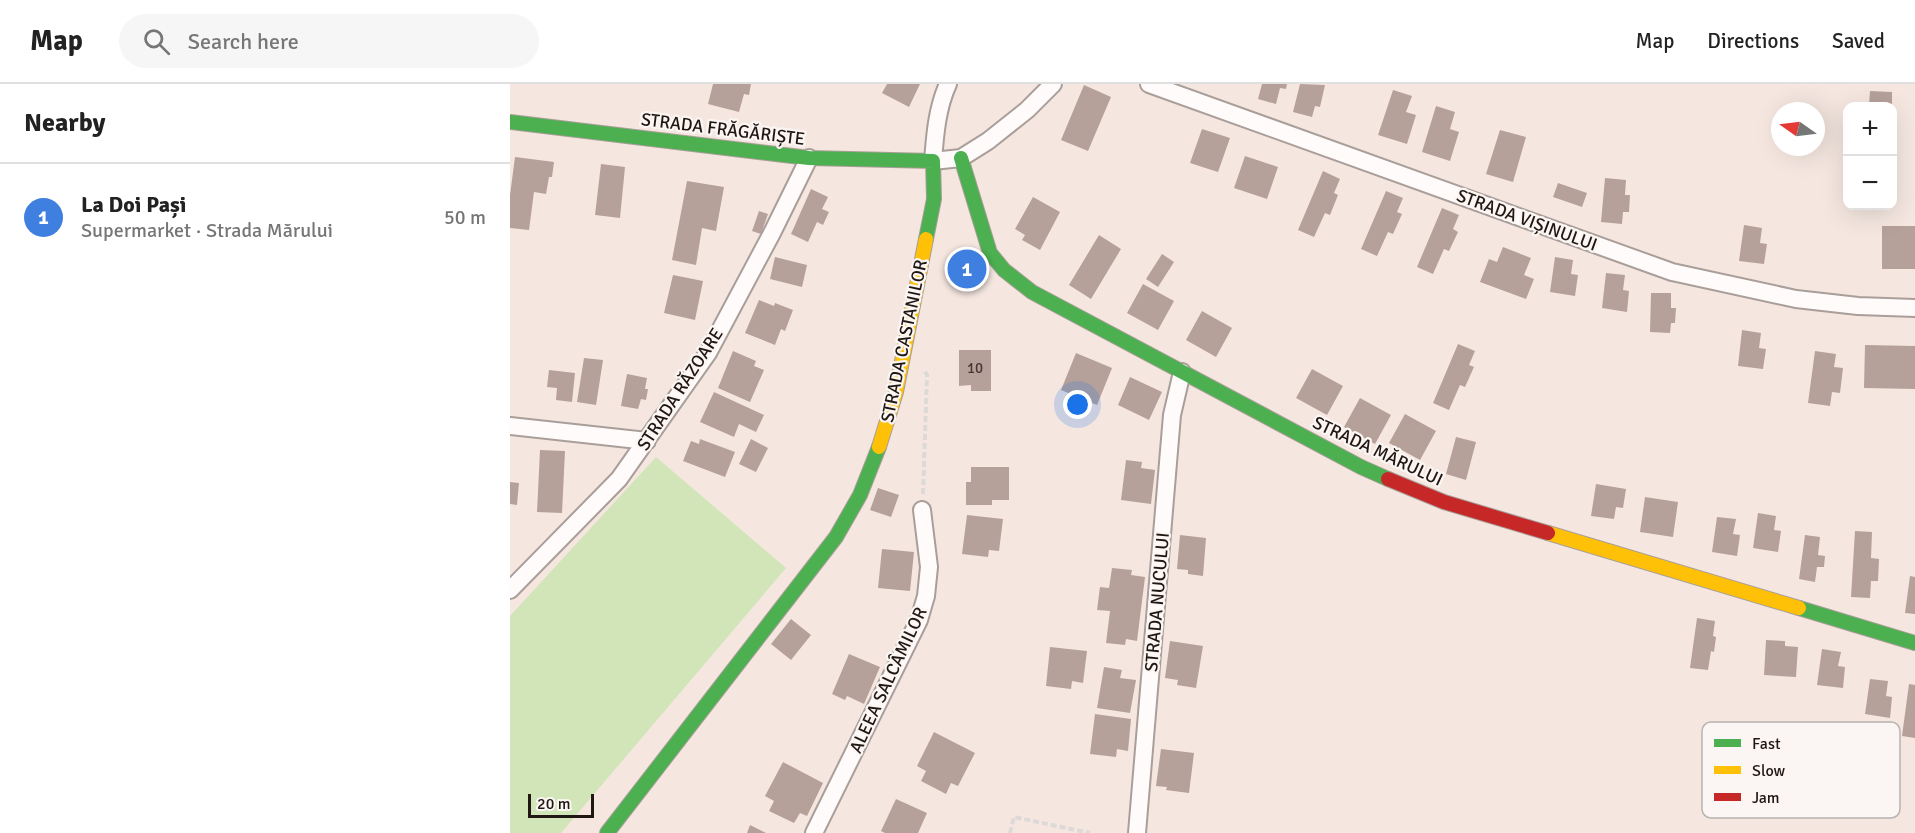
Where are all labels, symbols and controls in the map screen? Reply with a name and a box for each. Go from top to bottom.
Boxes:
search box [119,14,539,68]
text: Map [30,24,83,58]
icon: search [140,25,173,58]
text: Search here [188,28,299,55]
text: Map [1636,28,1674,54]
text: Directions [1707,28,1799,54]
text: Saved [1832,28,1885,54]
north arrow [1771,102,1825,156]
map controls [1843,102,1897,210]
button: + [1843,102,1897,156]
text: Nearby [24,107,105,139]
street label: STRADA FRĂGĂRIȘTE [640,108,806,150]
button: − [1843,156,1897,210]
street label: STRADA VIȘINULUI [1454,184,1600,256]
text: La Doi Pași [81,191,186,218]
text: 1 [38,205,49,230]
text: 50 m [444,205,486,230]
text: Supermarket · Strada Mărului [81,218,333,243]
pin: 1 [948,246,986,291]
street label: STRADA CASTANILOR [876,257,932,424]
street label: STRADA RĂZOARE [632,324,728,454]
house number: 10 [967,359,983,377]
your location [1063,390,1092,419]
street label: STRADA MĂRULUI [1309,411,1447,491]
street label: STRADA NUCULUI [1140,531,1174,673]
street label: ALEEA SALCÂMILOR [844,603,932,757]
legend [1702,722,1900,818]
text: Fast [1752,734,1781,754]
text: Slow [1752,761,1786,781]
text: Jam [1752,788,1780,808]
scale bar [528,791,594,818]
text: 20 m [537,794,571,814]

